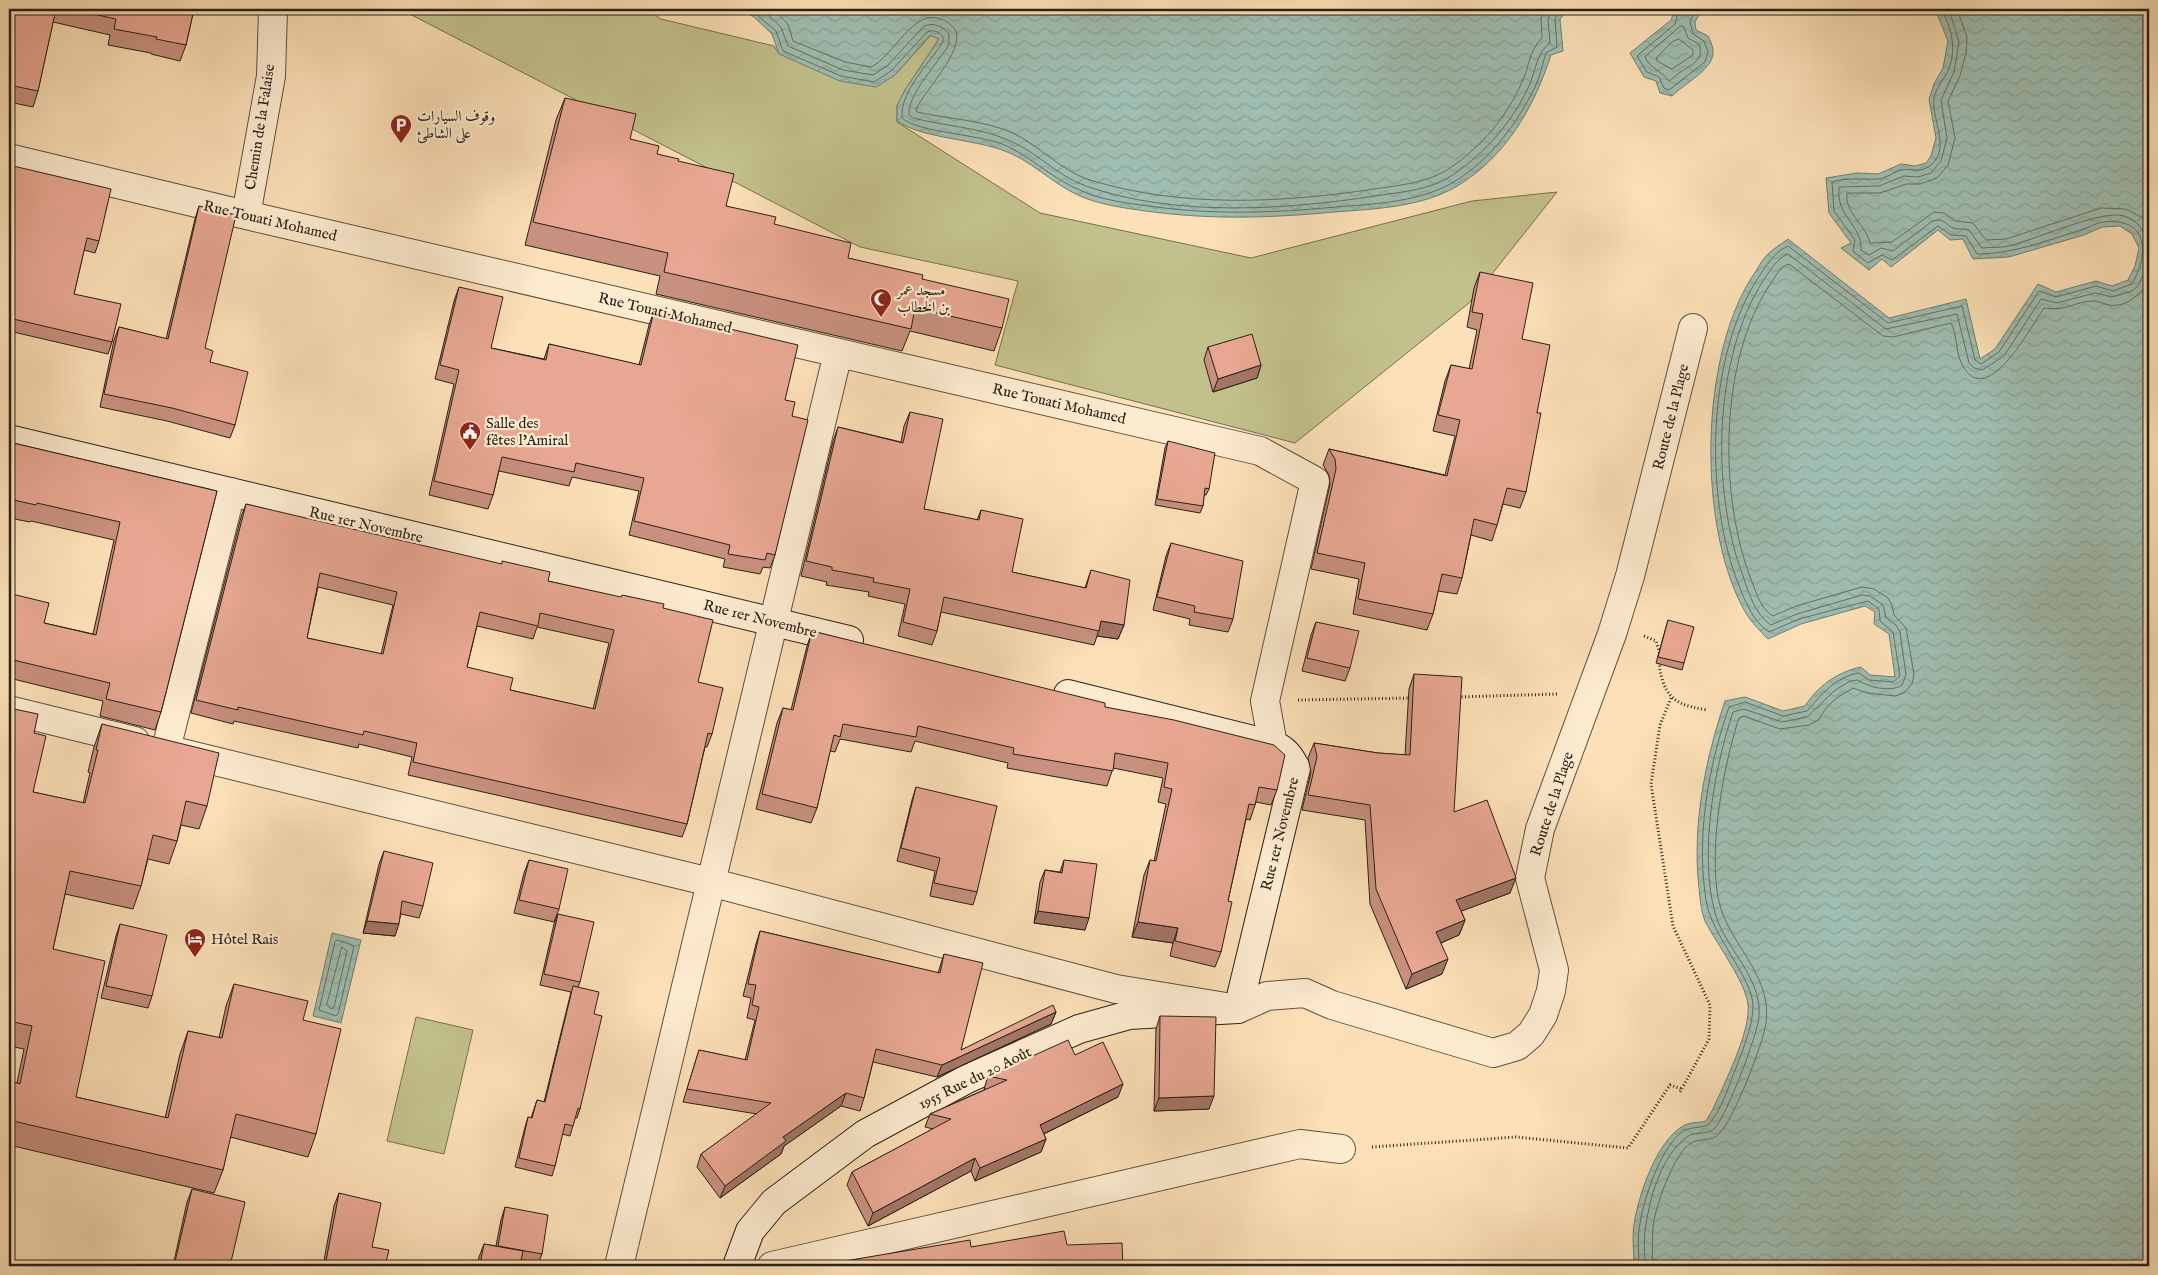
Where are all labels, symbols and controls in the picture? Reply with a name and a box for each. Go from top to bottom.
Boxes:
street label: Chemin de la Falaise [241,63,279,191]
place label: وقوف السيارات على الشاطئ [417,107,495,144]
parking icon: وقوف السيارات على الشاطئ [389,113,413,144]
street label: Rue Touati Mohamed [201,196,340,246]
place label: مسجد عمر بن الخطاب [895,281,950,317]
mosque icon: مسجد عمر بن الخطاب [869,287,893,318]
street label: Rue Touati Mohamed [596,288,735,338]
street label: Route de la Plage [1649,362,1693,472]
street label: Rue Touati Mohamed [990,379,1129,429]
place label: Salle des fêtes l'Amiral [486,414,569,450]
public building icon: Salle des fêtes l'Amiral [458,420,482,451]
street label: Rue 1er Novembre [307,503,425,547]
street label: Rue 1er Novembre [701,596,819,642]
street label: Route de la Plage [1526,749,1578,859]
street label: Rue 1er Novembre [1257,775,1303,893]
hotel icon: Hôtel Rais [183,927,207,958]
place label: Hôtel Rais [211,930,278,949]
street label: 1955 Rue du 20 Août [915,1042,1035,1114]

